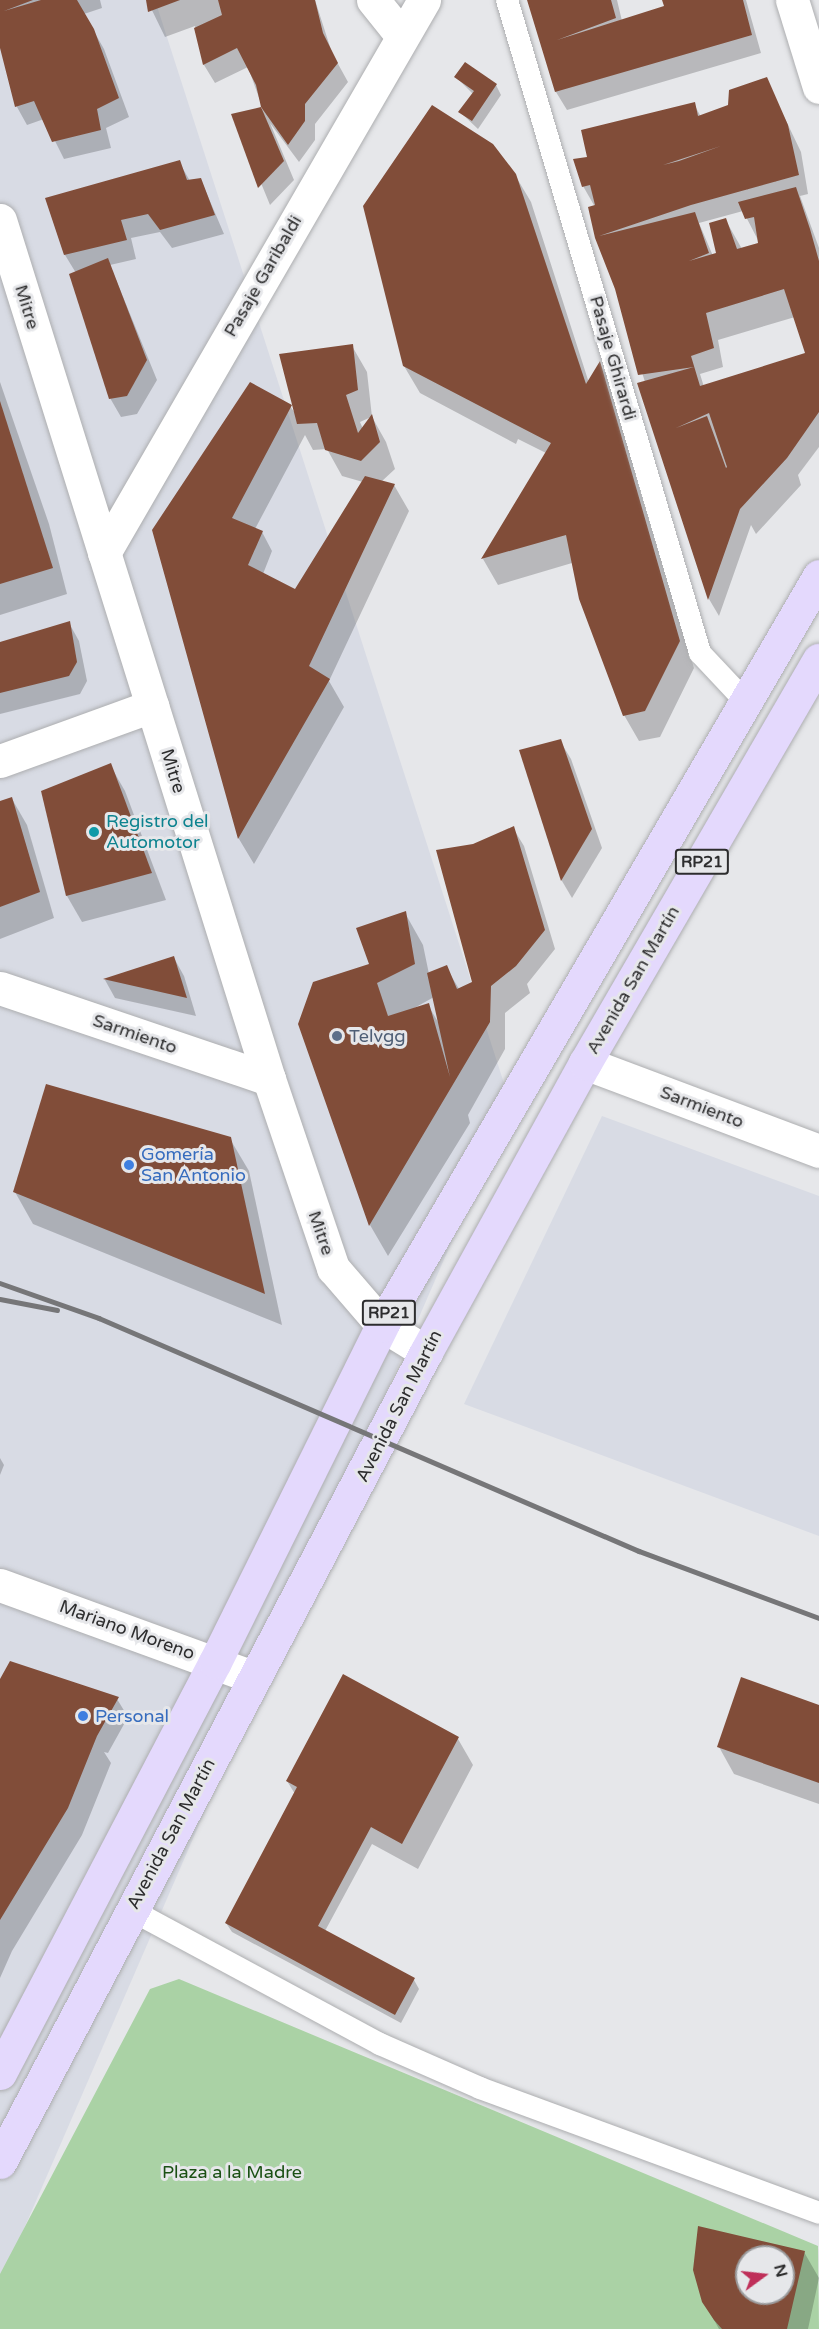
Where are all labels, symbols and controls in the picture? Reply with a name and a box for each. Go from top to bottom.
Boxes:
street label: Pasaje Garibaldi [219,211,307,341]
street label: Mitre [10,282,44,332]
street label: Pasaje Ghirardi [585,293,641,423]
street label: Mitre [156,746,190,796]
place label: Registro del Automotor [106,811,209,854]
marker: Registro del Automotor [87,825,101,839]
road number: RP21 [674,849,730,875]
street label: Avenida San Martín [582,902,684,1058]
street label: Sarmiento [90,1010,180,1058]
place label: Telvgg [349,1025,406,1047]
marker: Telvgg [330,1029,344,1043]
street label: Sarmiento [657,1081,747,1133]
place label: Gomería San Antonio [141,1144,246,1186]
marker: Gomería San Antonio [122,1158,136,1172]
street label: Mitre [303,1208,339,1258]
road number: RP21 [360,1300,418,1326]
street label: Avenida San Martín [351,1326,447,1486]
street label: Mariano Moreno [56,1596,198,1664]
place label: Personal [95,1705,169,1727]
marker: Personal [76,1709,90,1723]
street label: Avenida San Martín [122,1755,220,1913]
park label: Plaza a la Madre [162,2161,302,2183]
north arrow [735,2245,795,2305]
text: N [769,2262,792,2280]

